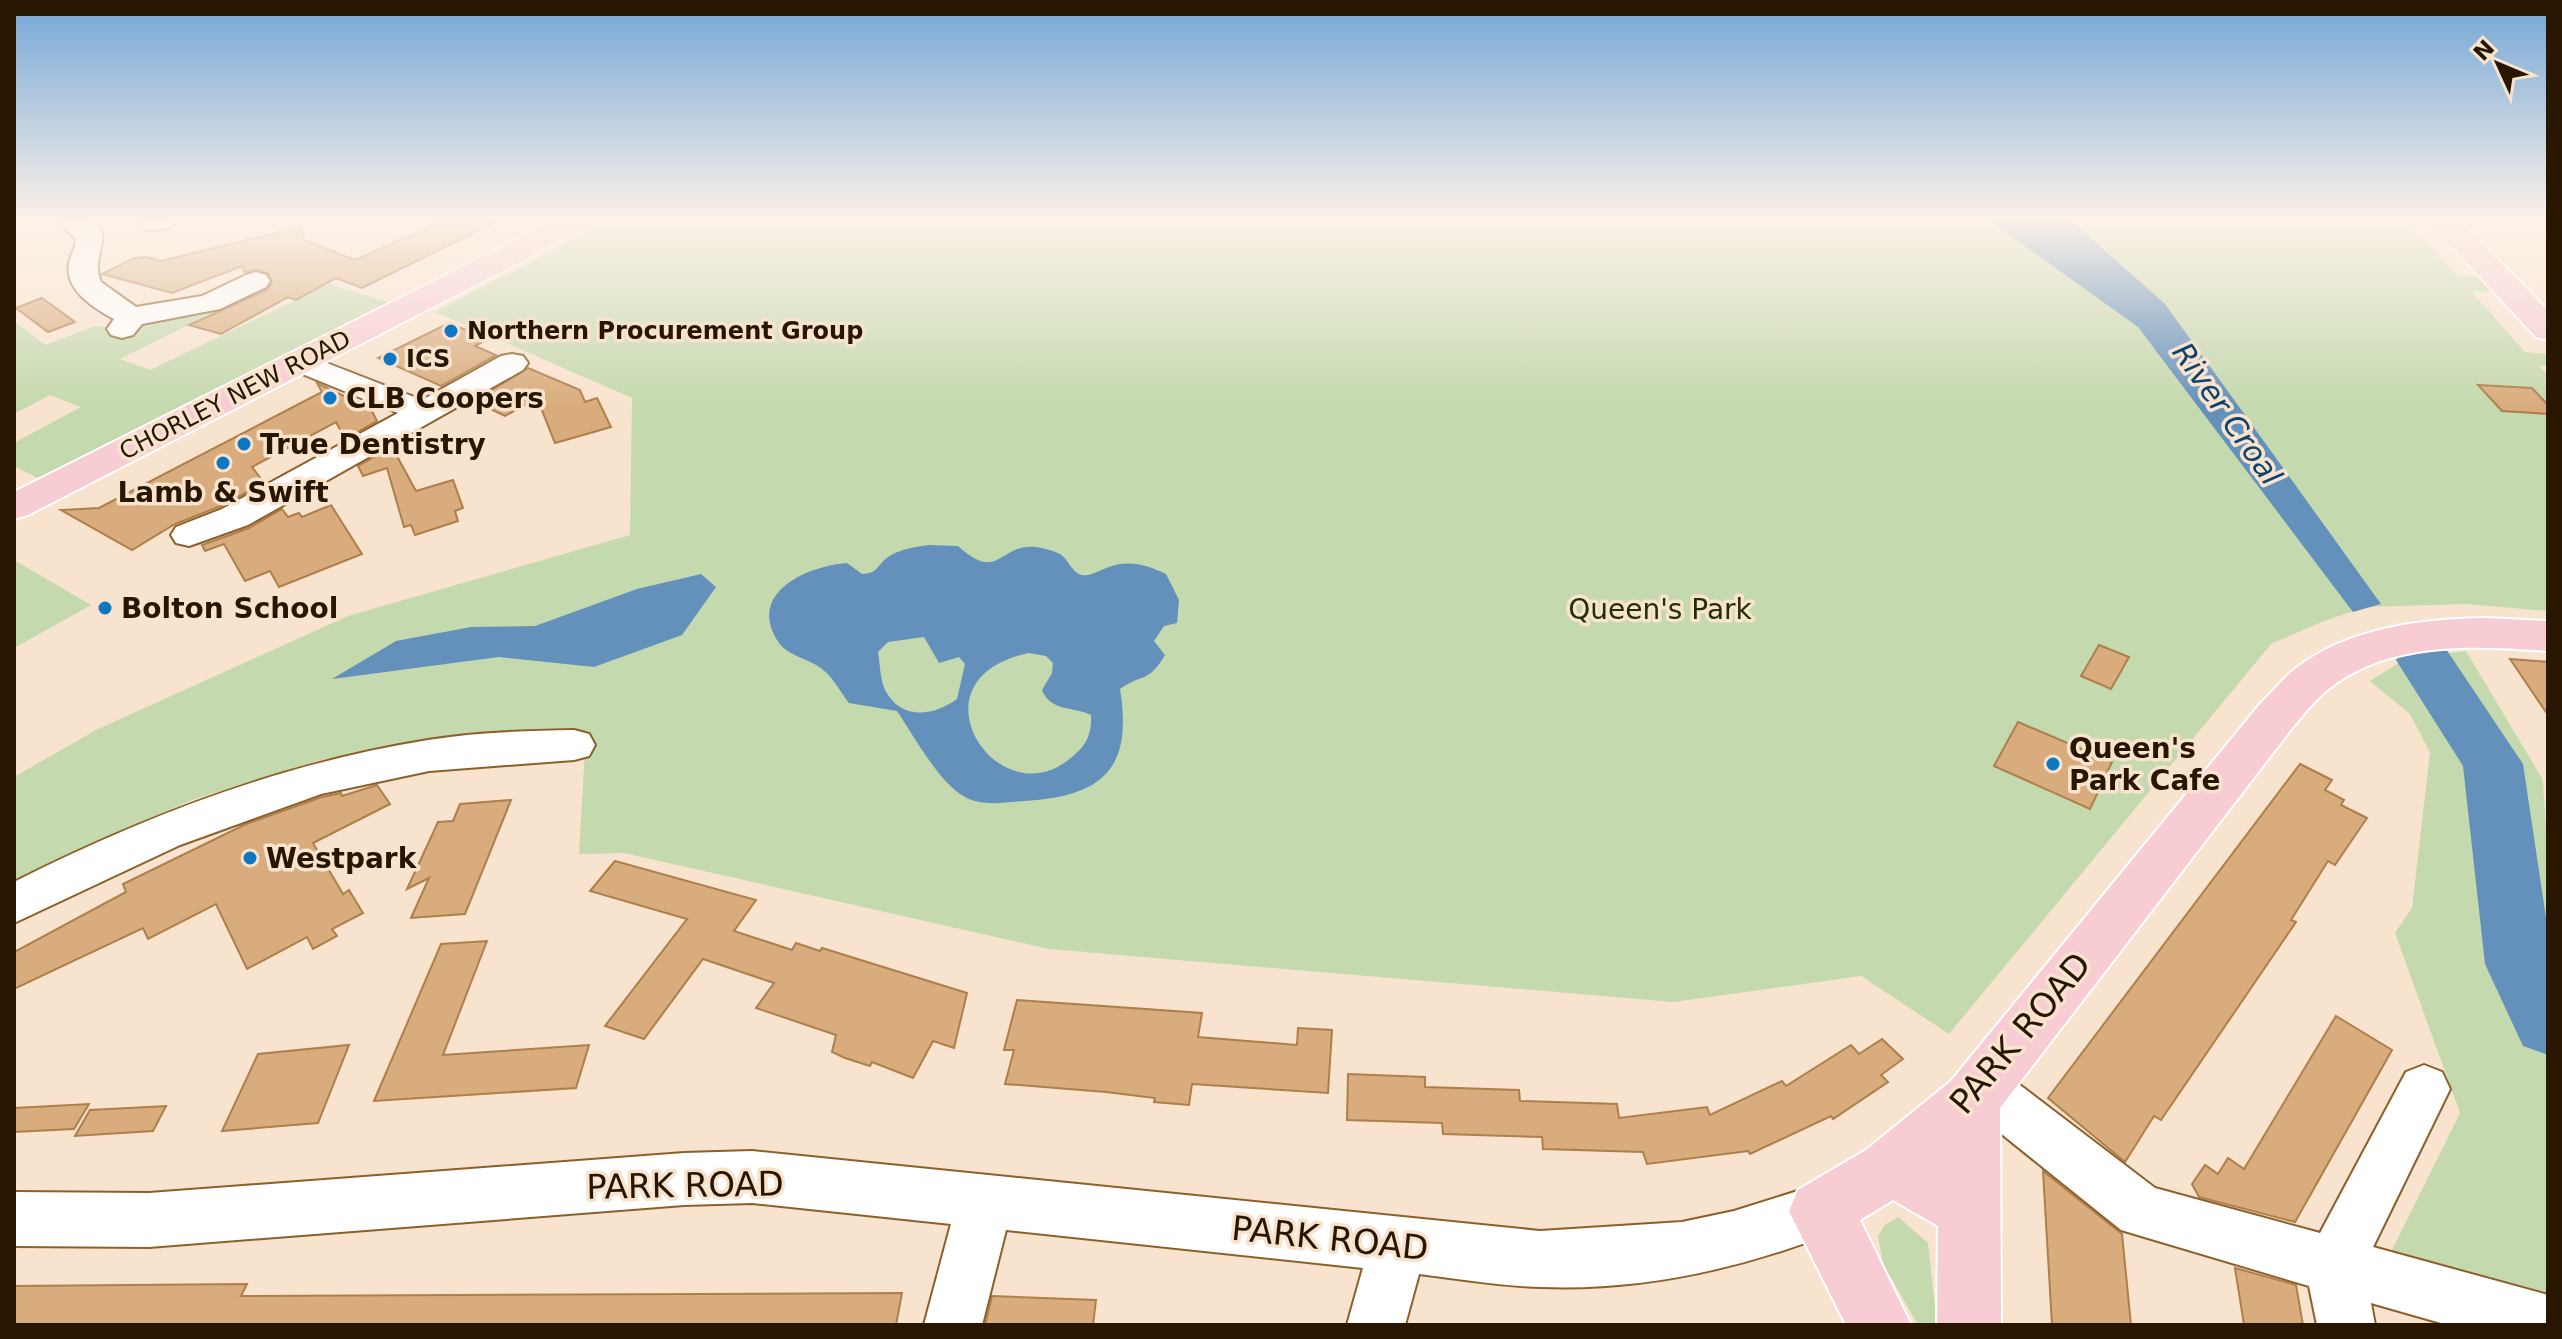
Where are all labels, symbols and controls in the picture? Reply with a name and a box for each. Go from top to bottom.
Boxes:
north arrow [2458,24,2538,104]
text: N [2469,35,2499,66]
place label: Northern Procurement Group [467,317,863,345]
marker: Northern Procurement Group [442,322,460,340]
street label: CHORLEY NEW ROAD [115,324,355,466]
water label: River Croal [2166,336,2290,492]
place label: ICS [406,345,450,373]
marker: ICS [381,350,399,368]
place label: CLB Coopers [346,382,544,415]
marker: CLB Coopers [321,389,339,407]
place label: True Dentistry [260,428,486,461]
marker: True Dentistry [235,435,253,453]
marker: Lamb & Swift [214,454,232,472]
place label: Lamb & Swift [117,476,329,509]
place label: Bolton School [121,592,338,625]
park label: Queen's Park [1568,593,1753,626]
marker: Bolton School [96,599,114,617]
place label: Queen's Park Cafe [2069,732,2220,797]
marker: Queen's Park Cafe [2044,755,2062,773]
place label: Westpark [266,842,418,875]
marker: Westpark [241,849,259,867]
street label: PARK ROAD [1941,944,2099,1122]
street label: PARK ROAD [586,1163,784,1207]
street label: PARK ROAD [1230,1208,1430,1268]

